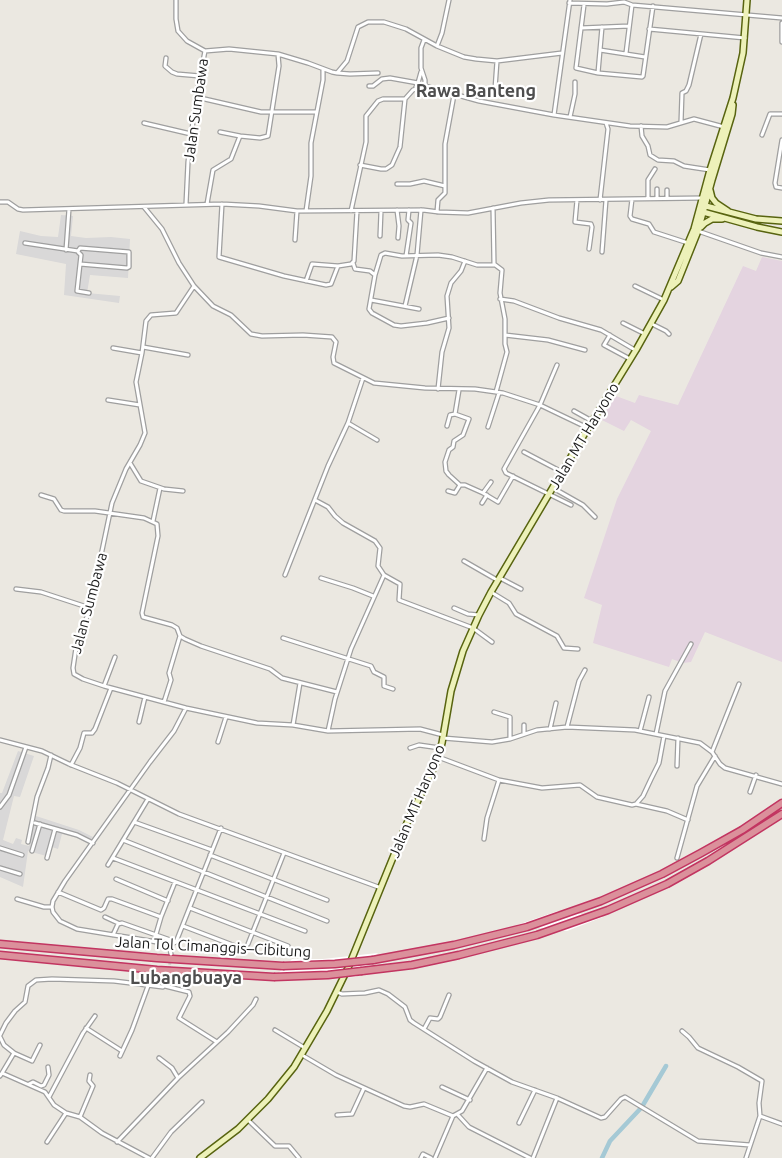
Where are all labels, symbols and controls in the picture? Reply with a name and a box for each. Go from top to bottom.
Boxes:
street label: Jalan Sumbawa [180,57,212,163]
district label: Rawa Banteng [416,80,536,102]
street label: Jalan MT Haryono [545,379,623,493]
street label: Jalan Sumbawa [67,550,111,656]
street label: Jalan MT Haryono [385,742,449,860]
street label: Jalan Tol Cimanggis–Cibitung [114,933,312,961]
district label: Lubangbuaya [130,967,242,989]

